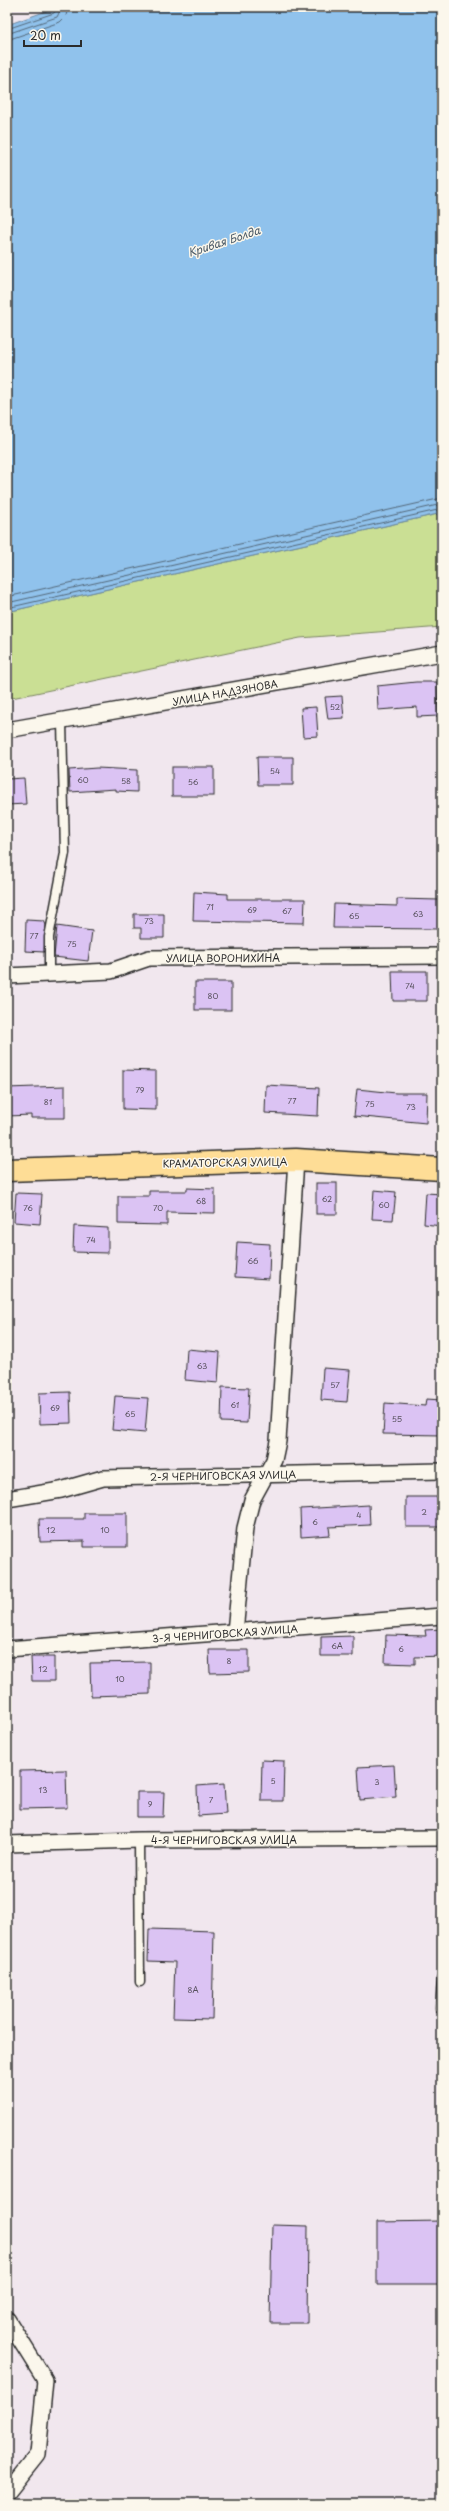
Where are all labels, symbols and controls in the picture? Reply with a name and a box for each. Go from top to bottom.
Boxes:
scale bar [24,22,81,48]
text: 20 m [30,26,61,44]
water label: Кривая Болда [186,221,263,261]
street label: УЛИЦА НАДЗЯНОВА [171,675,279,709]
house number: 52 [330,701,341,713]
house number: 54 [270,765,280,777]
house number: 60 [77,774,89,786]
house number: 58 [121,775,131,787]
house number: 56 [188,776,199,788]
house number: 71 [206,901,214,913]
house number: 69 [247,904,257,916]
house number: 67 [282,905,292,917]
house number: 63 [413,908,423,920]
house number: 65 [349,910,359,922]
house number: 73 [144,915,154,927]
house number: 77 [30,930,39,942]
house number: 75 [67,938,77,950]
street label: УЛИЦА ВОРОНИХИНА [166,950,280,965]
house number: 74 [405,980,415,992]
house number: 80 [208,990,219,1002]
house number: 79 [135,1084,145,1096]
house number: 77 [288,1095,297,1107]
house number: 81 [44,1096,53,1108]
house number: 75 [365,1098,375,1110]
house number: 73 [406,1101,416,1113]
street label: КРАМАТОРСКАЯ УЛИЦА [162,1153,288,1171]
house number: 62 [322,1193,332,1205]
house number: 68 [196,1195,206,1207]
house number: 60 [378,1199,390,1211]
house number: 76 [23,1202,33,1214]
house number: 70 [153,1202,163,1214]
house number: 74 [86,1234,96,1246]
house number: 66 [247,1255,259,1267]
house number: 63 [197,1360,207,1372]
house number: 57 [330,1379,340,1391]
house number: 61 [231,1399,240,1411]
house number: 69 [50,1402,60,1414]
house number: 65 [125,1408,135,1420]
house number: 55 [392,1413,402,1425]
street label: 2-Я ЧЕРНИГОВСКАЯ УЛИЦА [150,1466,297,1484]
house number: 2 [421,1506,427,1518]
house number: 4 [356,1509,362,1521]
house number: 6 [312,1516,318,1528]
house number: 12 [46,1524,56,1536]
house number: 10 [100,1524,110,1536]
street label: 3-Я ЧЕРНИГОВСКАЯ УЛИЦА [152,1620,299,1646]
house number: 6А [331,1640,343,1652]
house number: 6 [398,1643,404,1655]
house number: 8 [227,1655,232,1667]
house number: 12 [38,1663,48,1675]
house number: 10 [115,1673,125,1685]
house number: 5 [270,1775,276,1787]
house number: 3 [374,1776,380,1788]
house number: 13 [39,1784,47,1796]
house number: 7 [209,1794,214,1806]
house number: 9 [148,1798,153,1810]
street label: 4-Я ЧЕРНИГОВСКАЯ УЛИЦА [151,1832,297,1847]
house number: 8А [187,1984,199,1996]

